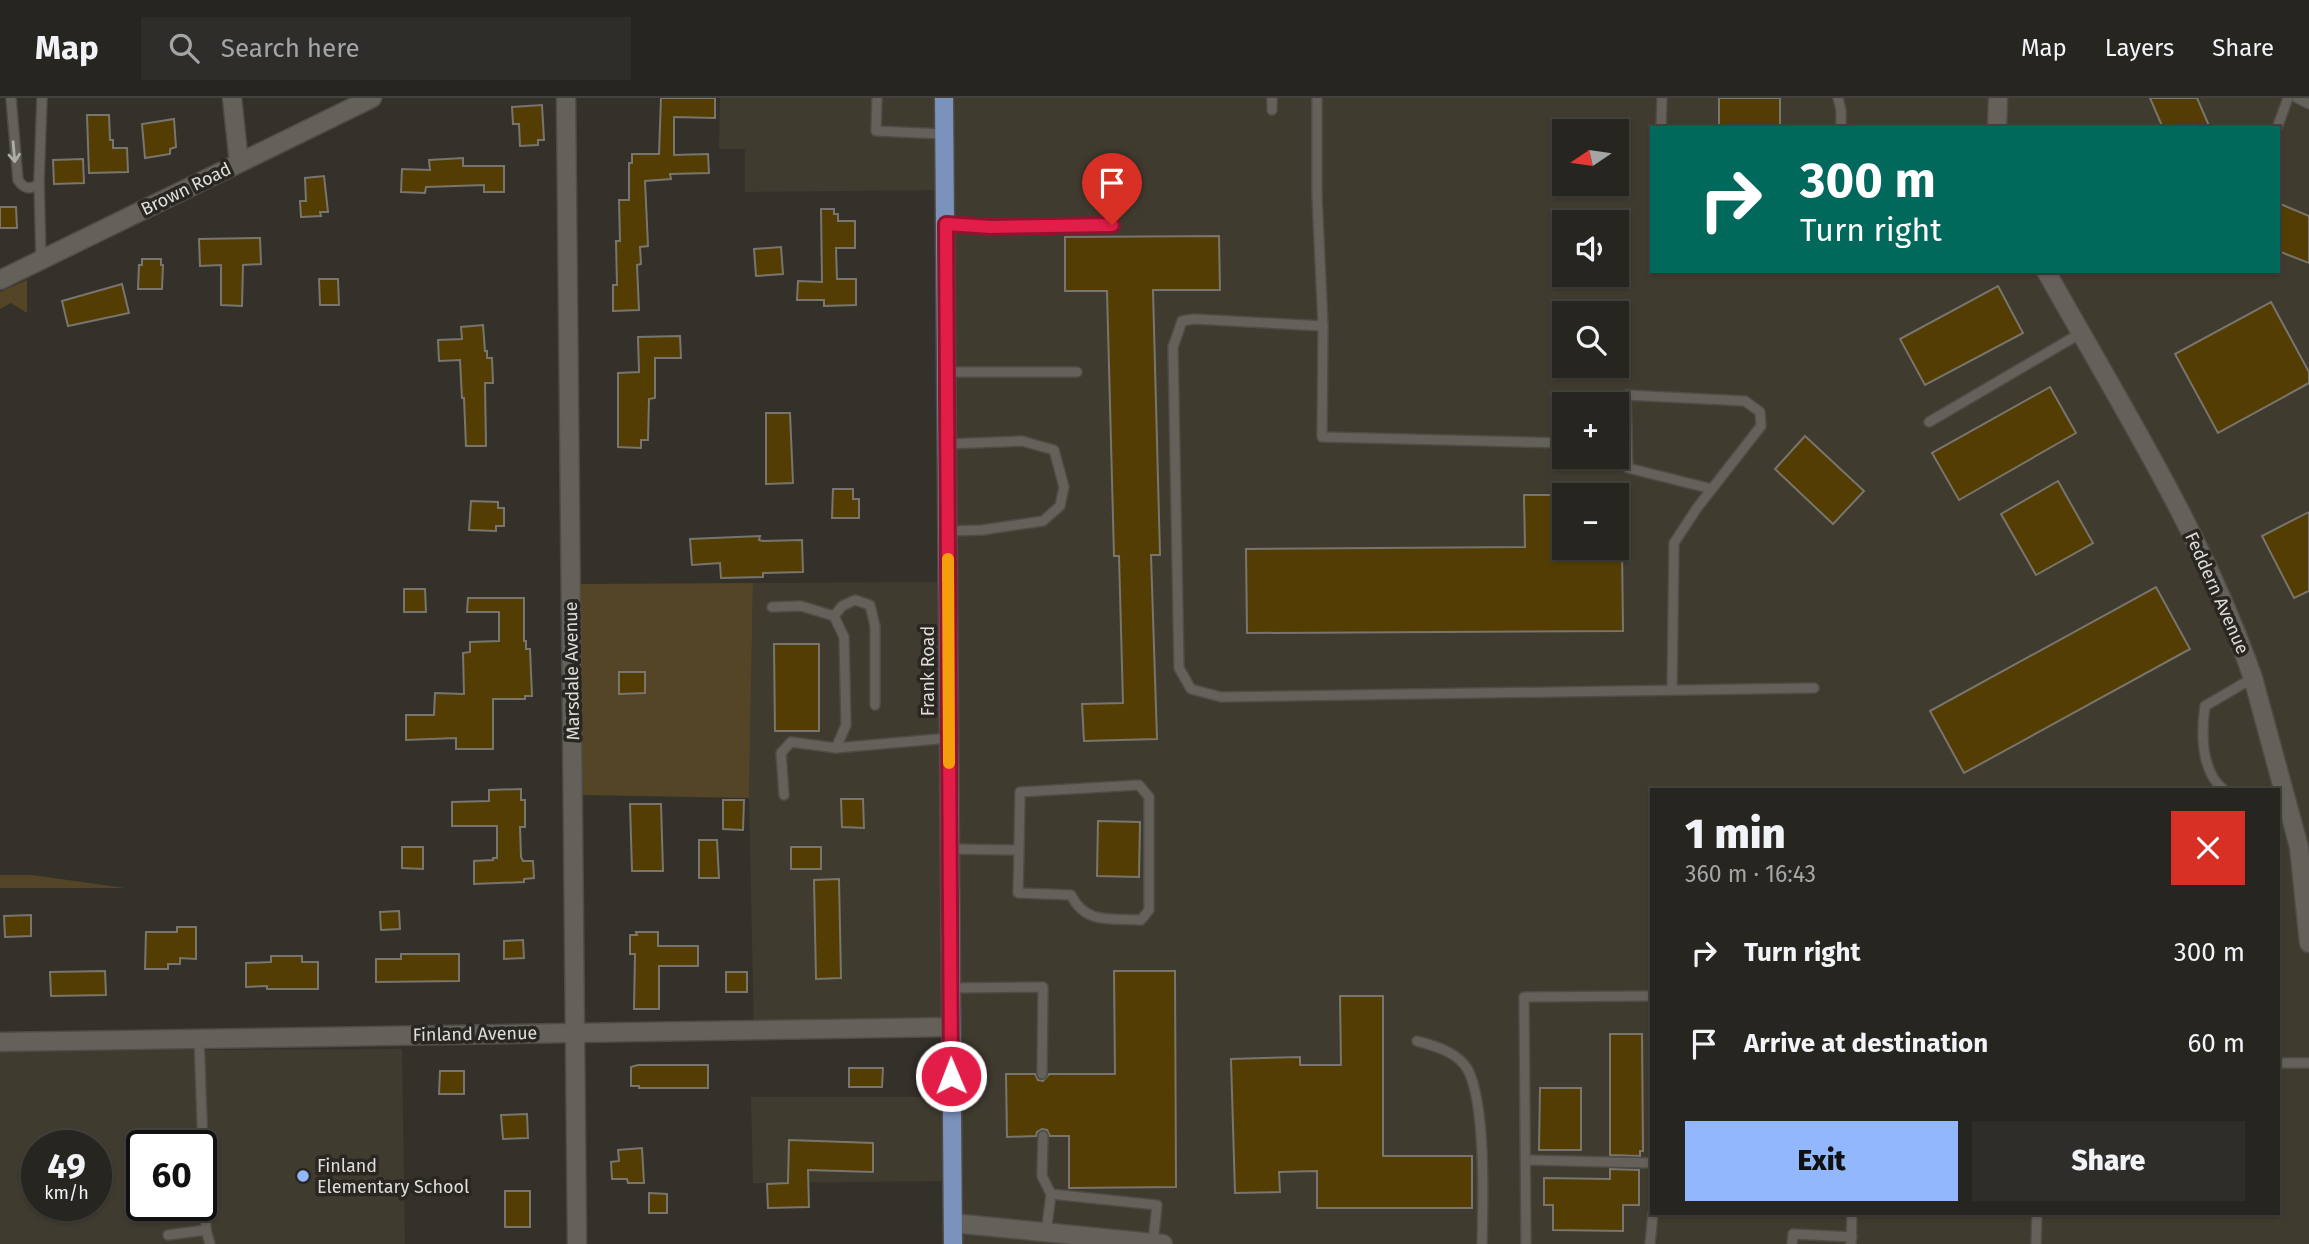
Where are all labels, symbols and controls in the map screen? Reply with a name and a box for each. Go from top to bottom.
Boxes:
search box [141,17,631,80]
text: Map [35,28,99,68]
icon: search [165,29,203,67]
text: Search here [221,33,360,64]
text: Map [2021,34,2067,62]
text: Layers [2105,34,2174,62]
text: Share [2212,34,2274,62]
north arrow [1552,119,1629,196]
map controls [1552,119,1629,560]
one-way arrow [8,140,21,163]
text: 300 m [1800,151,1936,210]
pin [1082,153,1142,225]
icon: right [1685,154,1776,245]
street label: Brown Road [137,158,235,220]
icon: arrive [1093,164,1131,202]
button: sound [1552,210,1629,287]
text: Turn right [1800,211,1942,249]
button: search [1552,301,1629,378]
button: + [1552,392,1629,469]
button: − [1552,483,1629,560]
street label: Feddern Avenue [2180,529,2254,657]
street label: Marsdale Avenue [560,601,584,741]
street label: Frank Road [917,626,939,716]
text: 1 min [1685,809,1786,859]
button: close [2171,811,2245,885]
text: 360 m · 16:43 [1685,860,1816,888]
icon: right [1685,934,1723,972]
text: Turn right [1744,937,1861,968]
text: 300 m [2174,937,2245,968]
street label: Finland Avenue [412,1022,538,1046]
icon: arrive [1685,1025,1723,1063]
text: Arrive at destination [1744,1028,1988,1059]
text: 60 m [2187,1028,2245,1059]
position arrow [914,1039,988,1113]
button: Exit [1685,1121,1958,1201]
button: Share [1972,1121,2245,1201]
speed limit sign: 60 [126,1130,217,1221]
text: 49 [47,1145,86,1187]
place label: Finland Elementary School [317,1155,469,1198]
marker: Finland Elementary School [295,1168,311,1184]
text: km/h [44,1182,89,1204]

